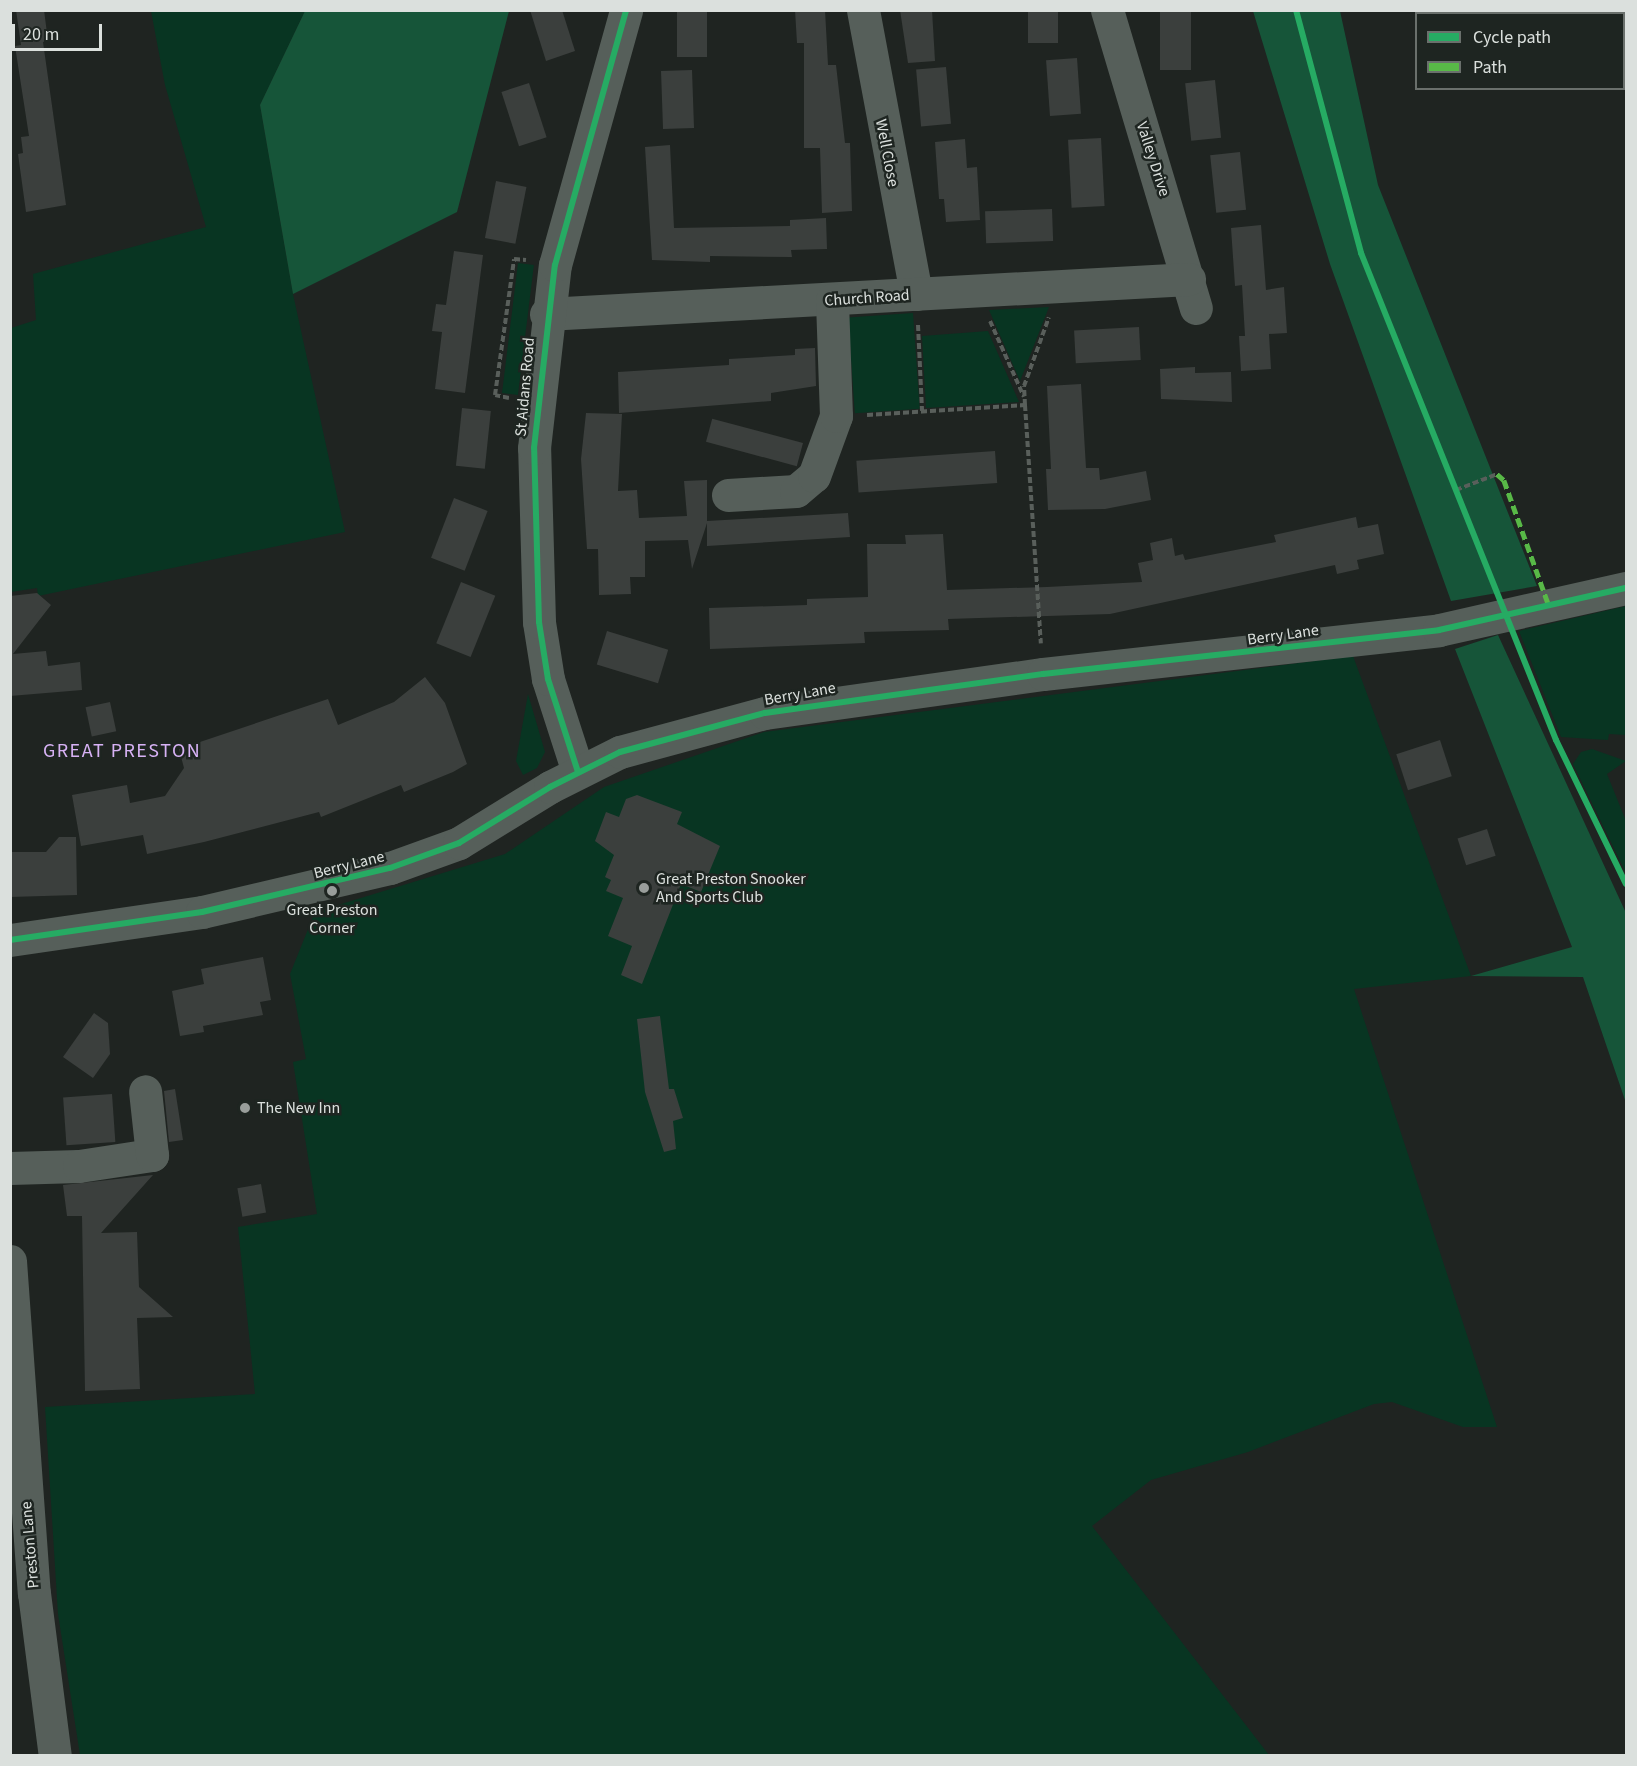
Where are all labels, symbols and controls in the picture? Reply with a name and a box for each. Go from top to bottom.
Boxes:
scale bar [15,12,105,50]
legend [1415,12,1625,90]
text: 20 m [23,22,59,47]
text: Cycle path [1473,25,1551,50]
text: Path [1473,55,1507,80]
street label: Well Close [871,118,903,188]
street label: Valley Drive [1132,119,1174,199]
street label: Church Road [824,285,910,311]
street label: St Aidans Road [511,337,539,437]
street label: Berry Lane [1246,620,1320,650]
street label: Berry Lane [763,678,837,710]
district label: GREAT PRESTON [43,739,201,763]
street label: Berry Lane [312,847,386,883]
place label: Great Preston Snooker And Sports Club [656,869,806,907]
marker: Great Preston Snooker And Sports Club [637,881,651,895]
marker: Great Preston Corner [325,884,339,898]
place label: Great Preston Corner [287,900,377,938]
place label: The New Inn [257,1098,340,1118]
marker: The New Inn [238,1101,252,1115]
street label: Preston Lane [17,1501,43,1589]

